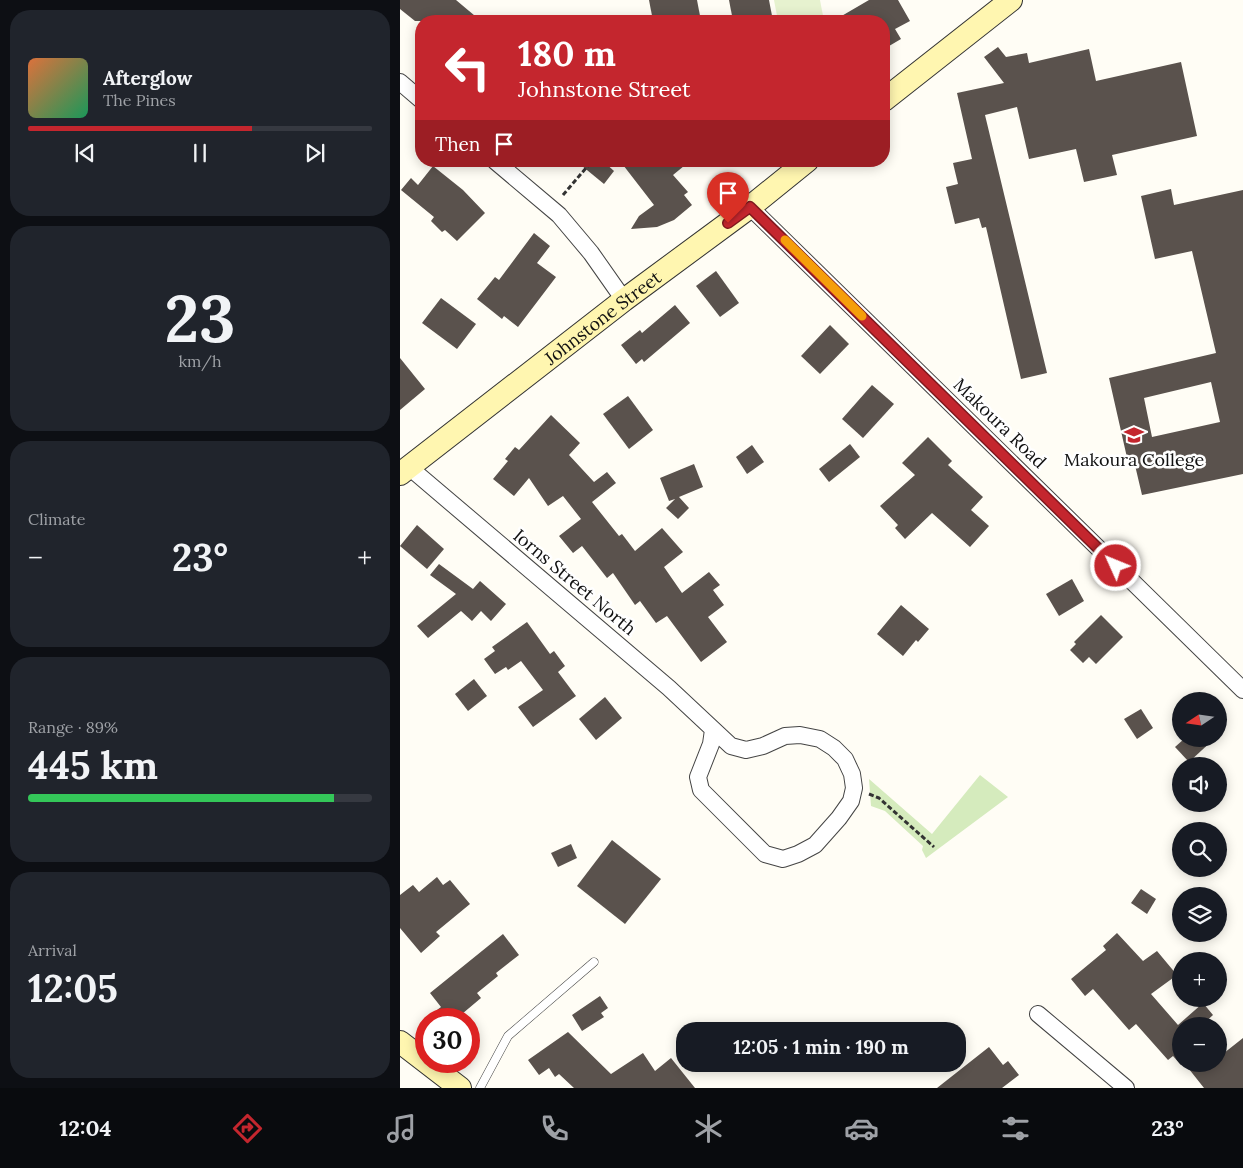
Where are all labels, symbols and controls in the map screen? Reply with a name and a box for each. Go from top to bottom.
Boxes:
text: 180 m [518,31,616,76]
icon: left [435,35,500,100]
text: Afterglow [103,66,192,90]
text: Johnstone Street [518,75,691,103]
text: The Pines [103,90,176,110]
icon: arrive [490,130,518,158]
text: Then [435,132,480,156]
icon: previous [71,139,99,167]
icon: pause [186,139,214,167]
icon: next [301,139,329,167]
pin [707,172,749,223]
icon: arrive [714,179,742,207]
street label: Johnstone Street [539,265,665,370]
text: 23 [164,277,236,360]
text: km/h [178,351,222,371]
street label: Makoura Road [949,373,1051,473]
school or university icon: Makoura College [1123,424,1145,446]
place label: Makoura College [1064,448,1205,471]
text: Climate [28,509,85,529]
street label: Iorns Street North [509,524,641,640]
text: 23° [172,533,228,581]
position arrow [1089,539,1141,591]
text: − [28,540,43,576]
text: + [357,540,372,576]
north arrow [1172,692,1228,748]
map controls [1172,692,1227,1072]
text: Range · 89% [28,717,118,737]
text: 445 km [28,741,158,789]
button: sound [1172,757,1227,812]
button: search [1172,822,1227,877]
button: layers [1172,887,1227,942]
text: Arrival [28,940,77,960]
button: + [1172,952,1227,1007]
text: 12:05 [28,964,118,1012]
speed limit sign: 30 [415,1008,480,1073]
button: − [1172,1017,1227,1072]
text: 12:05 · 1 min · 190 m [733,1035,909,1059]
icon: directions [230,1111,265,1146]
icon: music [384,1111,419,1146]
icon: phone [537,1111,572,1146]
icon: climate [691,1111,726,1146]
icon: car [844,1111,879,1146]
icon: filters [998,1111,1033,1146]
text: 12:04 [59,1114,111,1142]
text: 23° [1151,1114,1184,1142]

